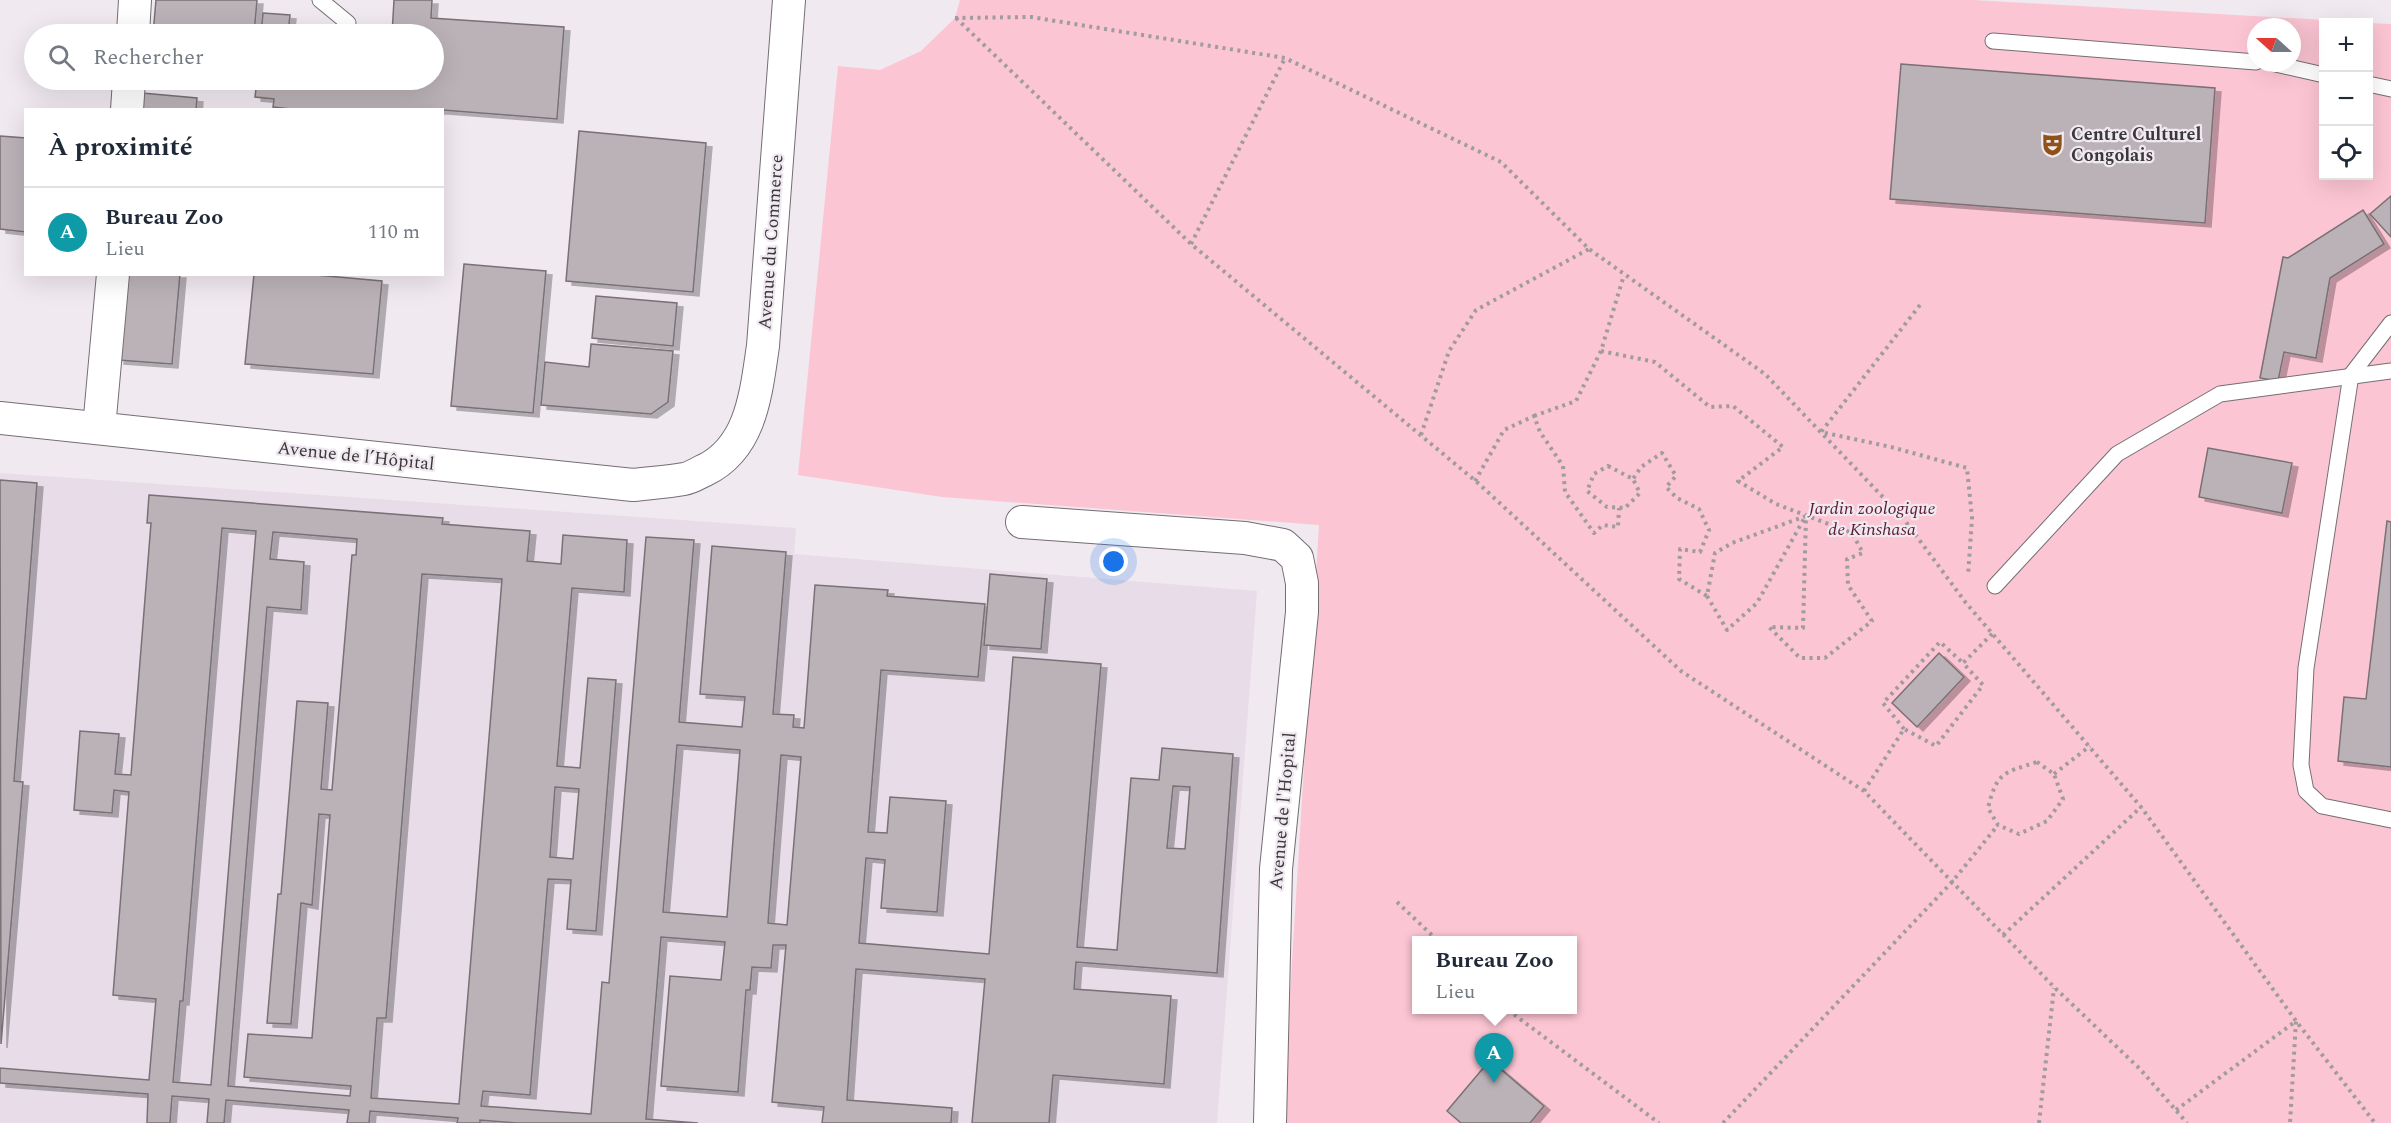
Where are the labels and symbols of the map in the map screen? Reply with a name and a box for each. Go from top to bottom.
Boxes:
north arrow [2247,18,2301,72]
place label: Centre Culturel Congolais [2071,121,2201,169]
theatre icon: Centre Culturel Congolais [2040,131,2066,157]
street label: Avenue du Commerce [751,154,791,330]
street label: Avenue de l’Hôpital [276,434,436,478]
park label: Jardin zoologique de Kinshasa [1807,495,1935,543]
your location [1099,547,1128,576]
street label: Avenue de l'Hopital [1263,731,1303,891]
pin: A [1474,1034,1514,1083]

